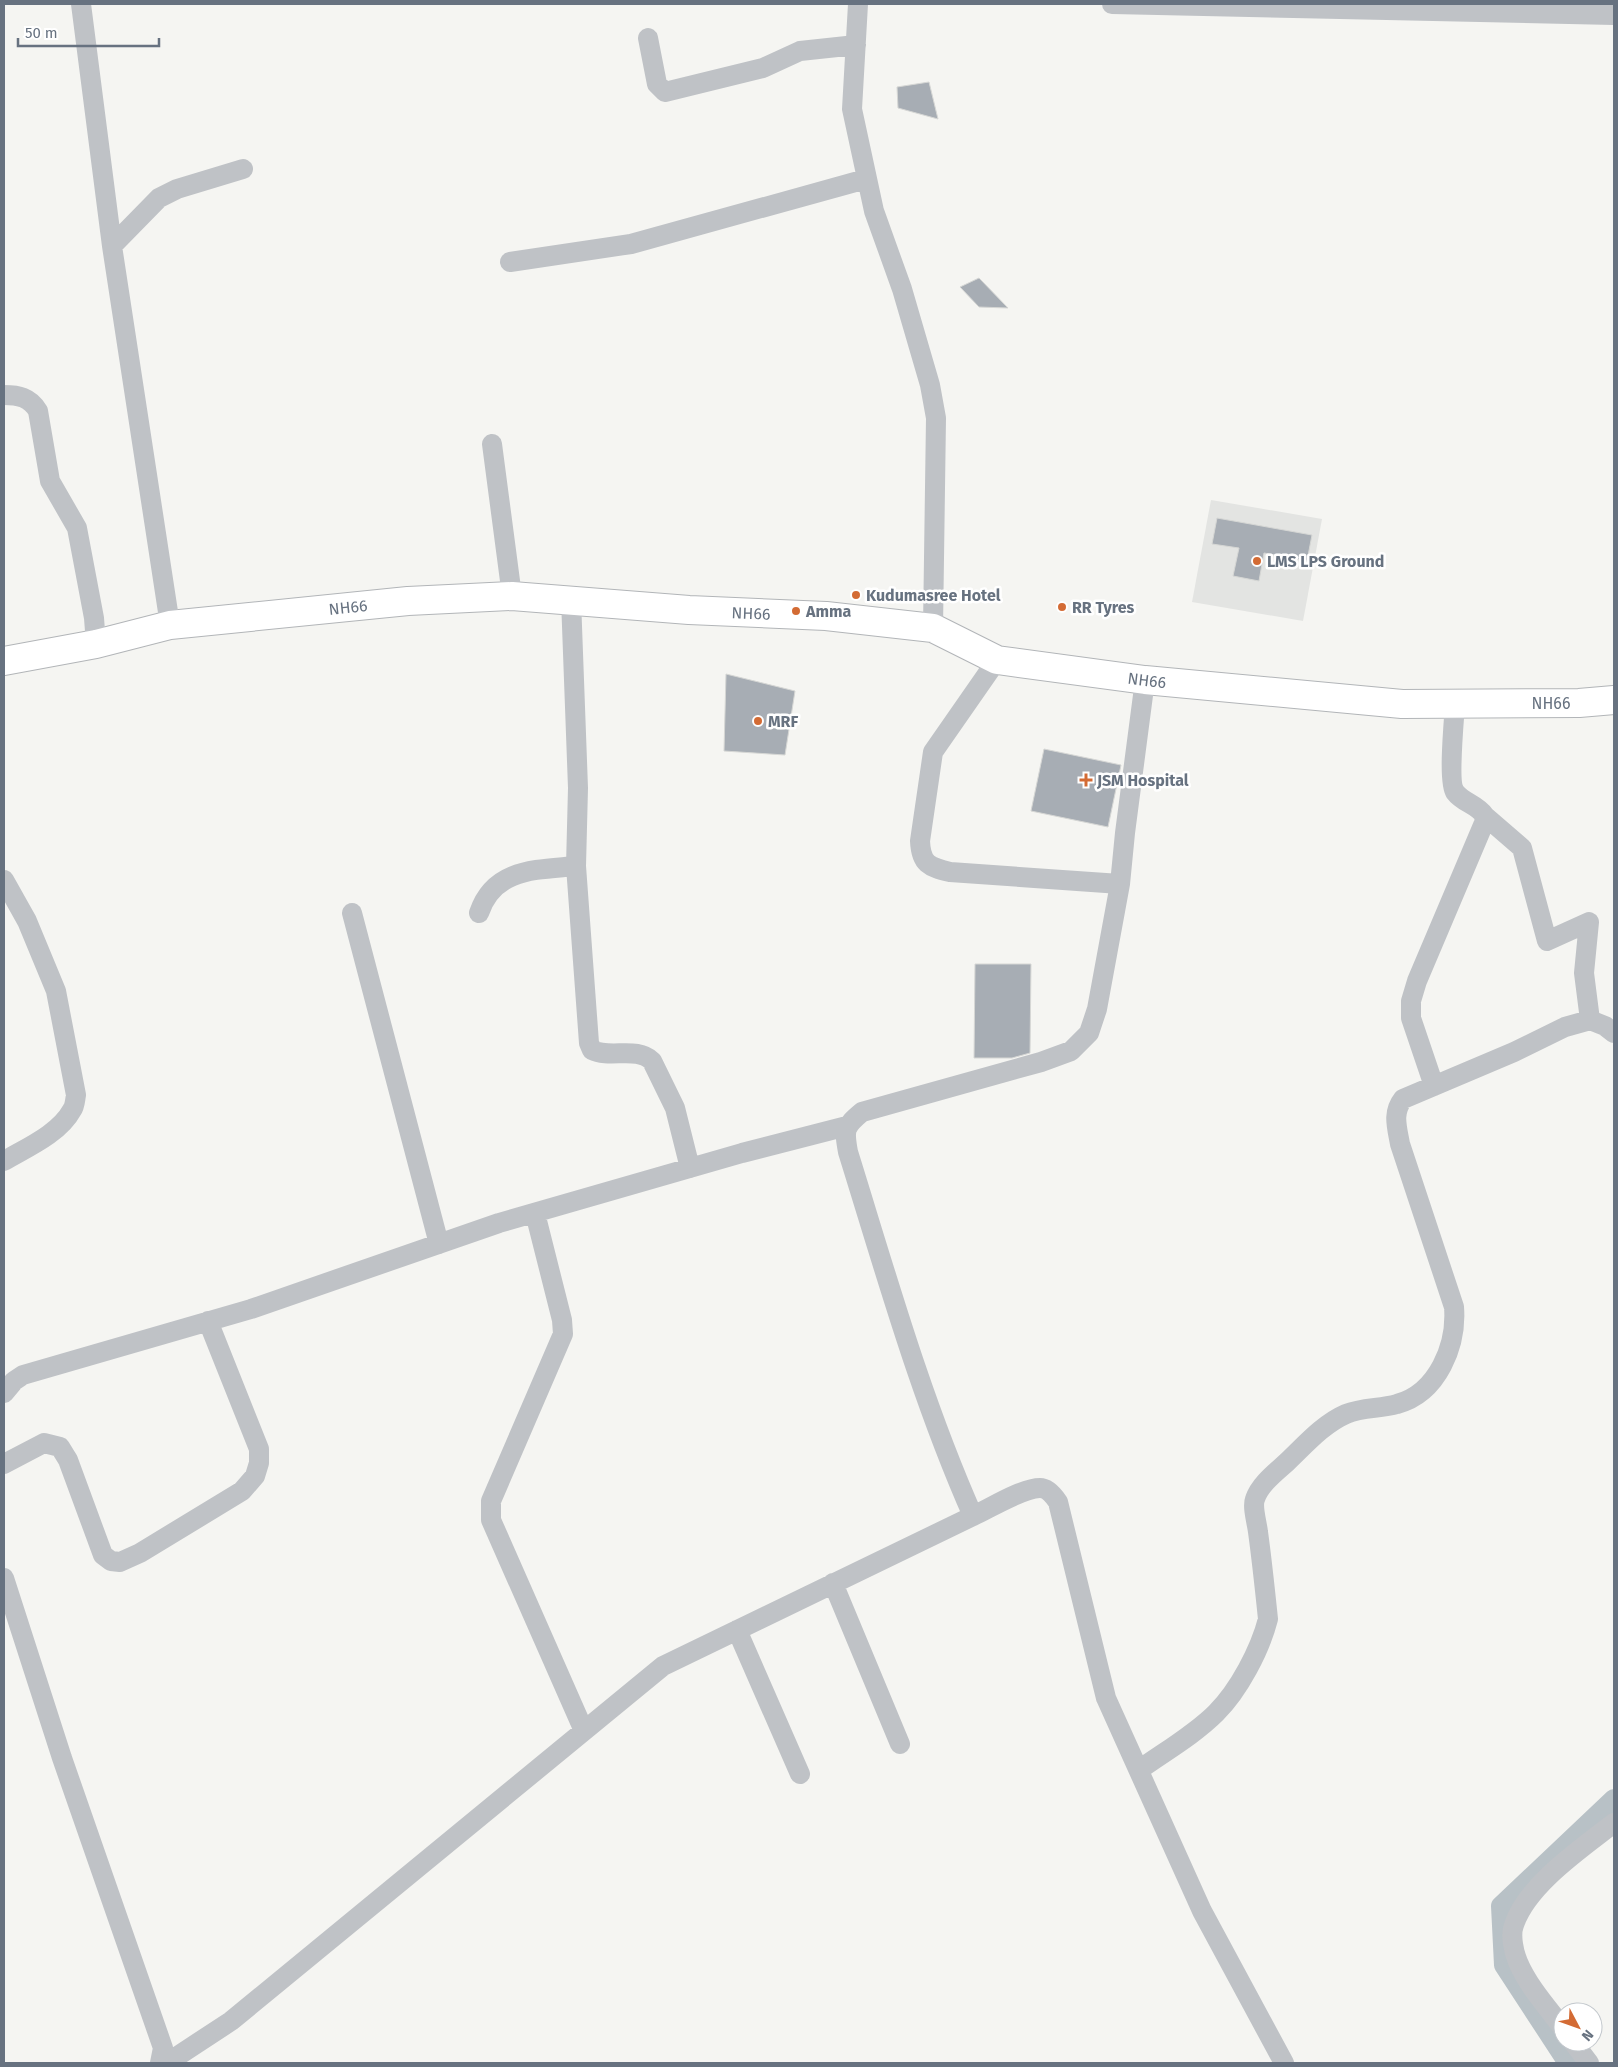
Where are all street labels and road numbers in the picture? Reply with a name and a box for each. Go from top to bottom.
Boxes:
street label: NH66 [328,596,368,619]
street label: NH66 [731,603,771,624]
street label: NH66 [1126,669,1167,692]
street label: NH66 [1532,694,1570,713]

